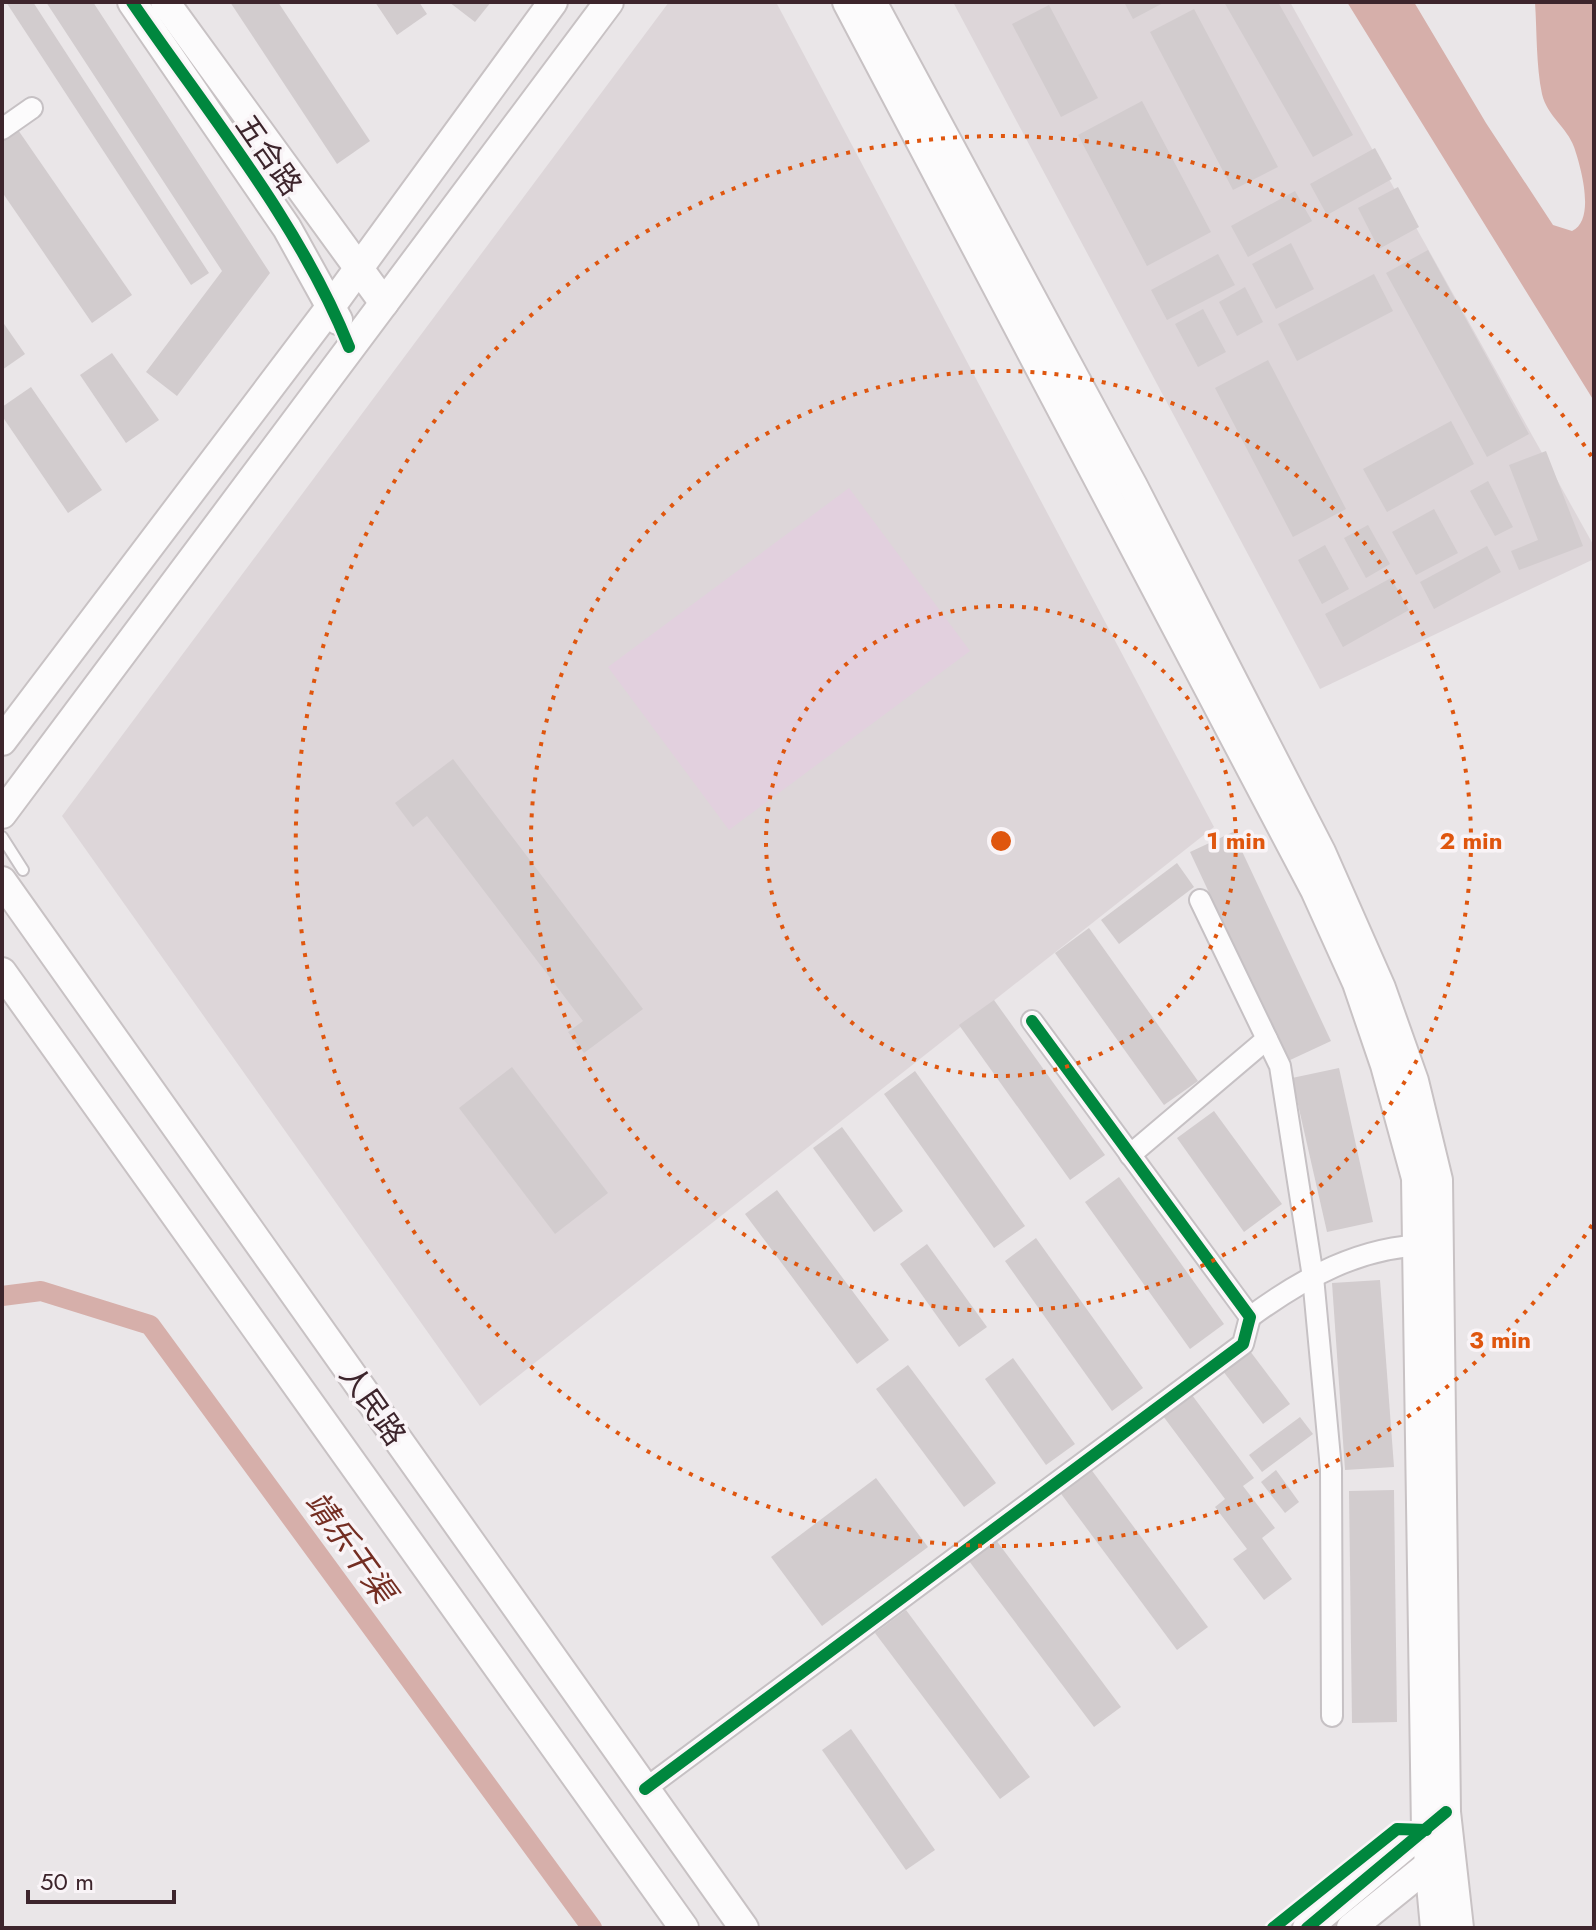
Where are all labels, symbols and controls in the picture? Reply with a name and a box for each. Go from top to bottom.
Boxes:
street label: 五合路 [226,106,312,204]
text: 1 min [1206,823,1266,858]
text: 2 min [1439,823,1503,858]
centre of rings [987,827,1015,855]
text: 3 min [1469,1322,1531,1357]
street label: 人民路 [330,1356,416,1454]
water label: 靖乐干渠 [294,1482,409,1616]
scale bar [28,1854,174,1904]
text: 50 m [40,1864,94,1899]

